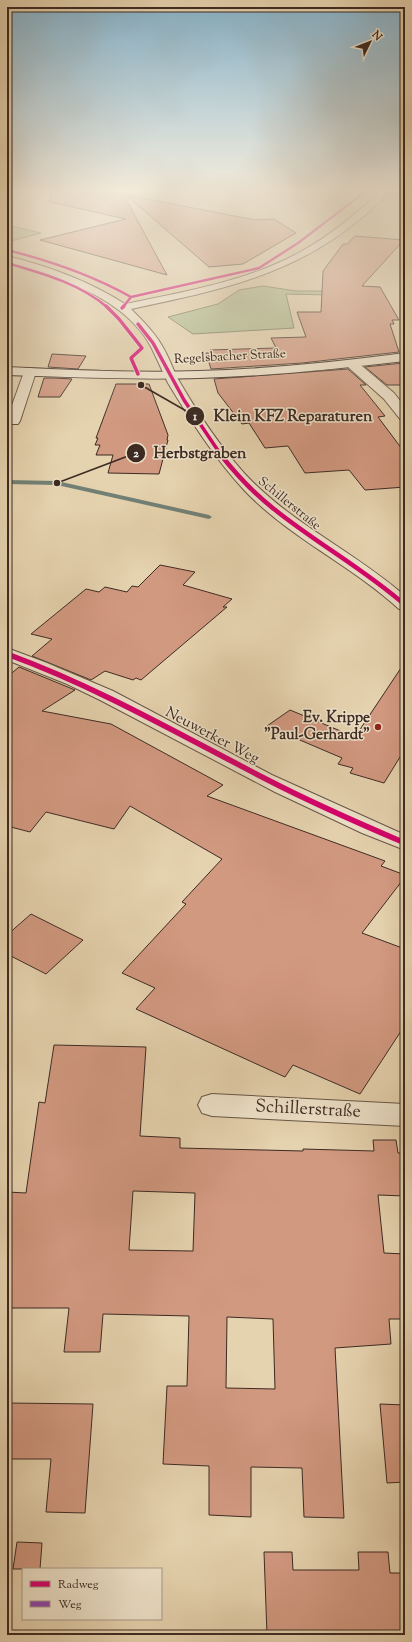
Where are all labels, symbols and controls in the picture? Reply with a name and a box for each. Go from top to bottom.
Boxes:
north arrow [350,22,390,62]
text: N [367,26,386,45]
street label: Regelsbacher Straße [174,345,286,369]
callout: Klein KFZ Reparaturen [185,402,380,430]
text: Klein KFZ Reparaturen [214,406,373,429]
text: 1 [192,408,198,426]
callout: Herbstgraben [126,439,255,467]
text: Herbstgraben [153,443,247,466]
text: 2 [133,445,139,463]
street label: Schillerstraße [254,473,324,535]
street label: Neuwerker Weg [161,702,263,770]
place label: Ev. Krippe "Paul-Gerhardt" [264,708,370,746]
marker: Ev. Krippe "Paul-Gerhardt" [373,722,383,732]
street label: Schillerstraße [255,1094,361,1126]
legend [22,1568,162,1620]
text: Radweg [58,1576,99,1594]
text: Weg [58,1596,82,1614]

